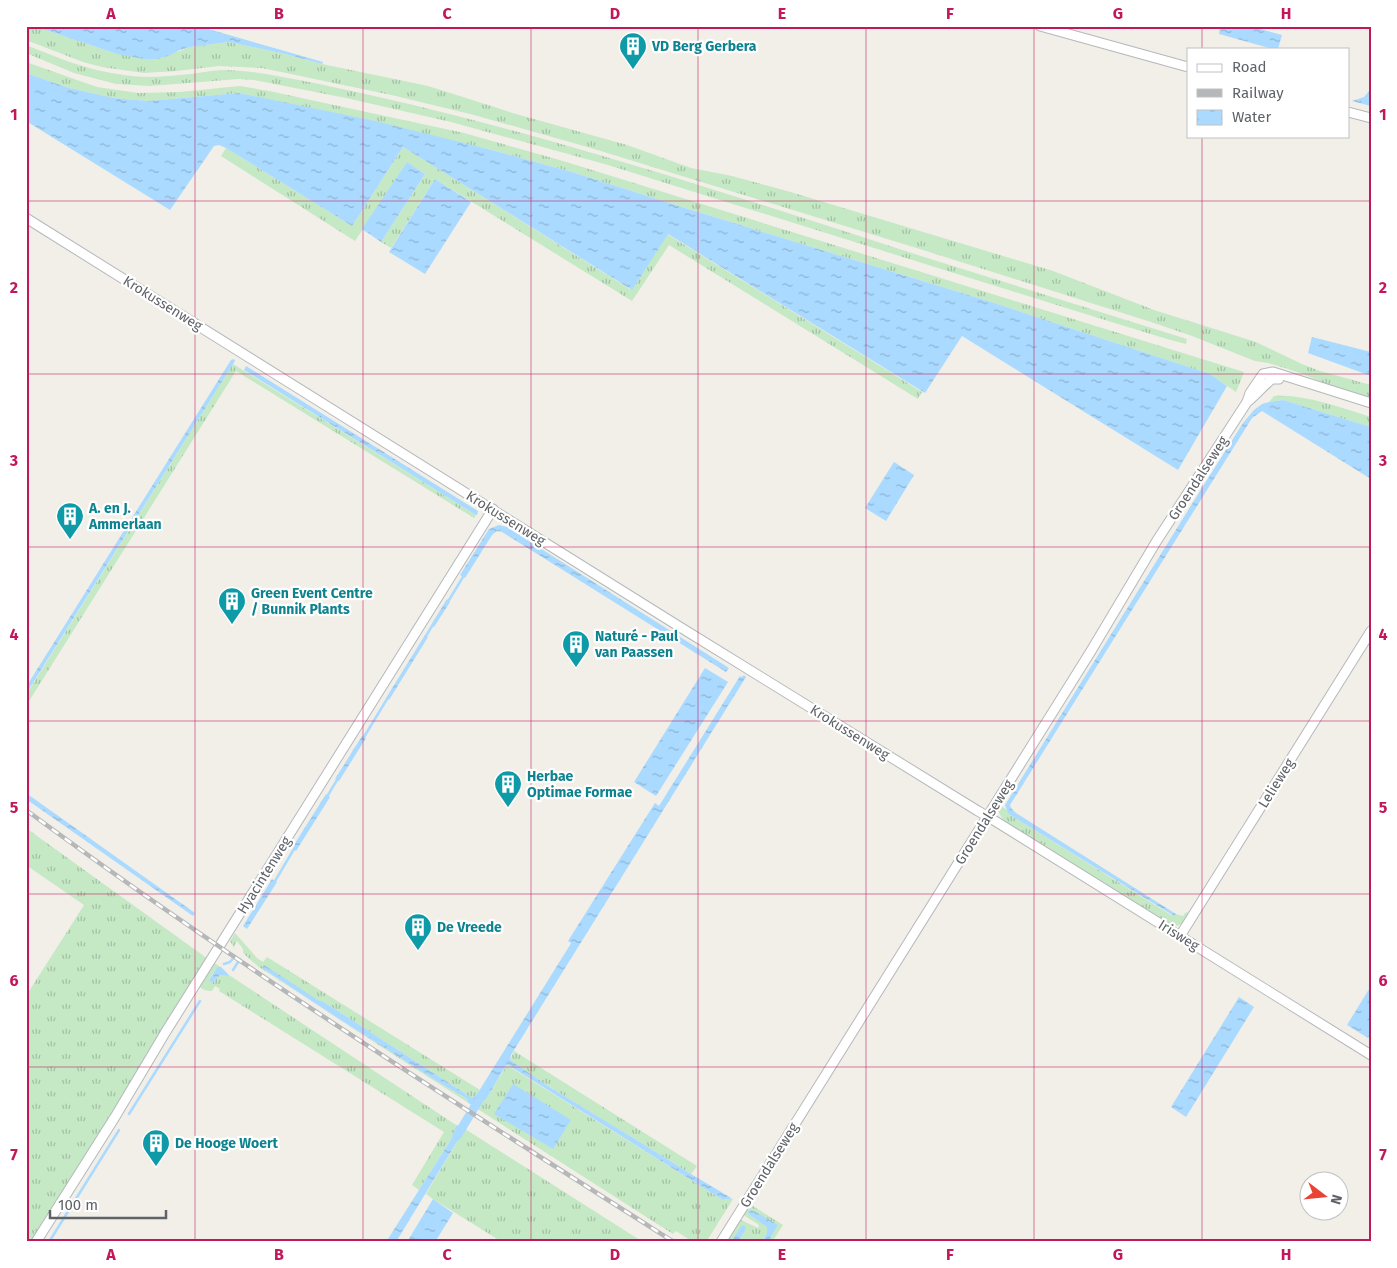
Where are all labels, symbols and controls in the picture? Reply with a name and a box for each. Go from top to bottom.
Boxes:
text: A [105,4,116,23]
text: B [274,4,284,23]
text: C [442,4,452,23]
text: D [610,4,620,23]
text: E [778,4,786,23]
text: F [946,4,954,23]
text: G [1113,4,1123,23]
text: H [1281,4,1291,23]
building icon: VD Berg Gerbera [618,31,648,70]
place label: VD Berg Gerbera [651,38,757,55]
legend [1187,48,1350,138]
text: Road [1232,58,1267,76]
text: Railway [1232,84,1284,102]
text: 1 [10,105,18,124]
text: 1 [1379,105,1387,124]
text: Water [1232,108,1271,126]
street label: Krokussenweg [120,272,206,335]
text: 2 [10,278,18,297]
text: 2 [1379,278,1387,297]
street label: Groendalseweg [1165,432,1232,524]
text: 3 [9,451,18,470]
text: 3 [1378,451,1387,470]
street label: Krokussenweg [463,487,549,550]
place label: A. en J. Ammerlaan [88,500,162,533]
building icon: A. en J. Ammerlaan [55,501,85,540]
place label: Green Event Centre / Bunnik Plants [251,585,373,618]
building icon: Green Event Centre / Bunnik Plants [217,586,247,625]
text: 4 [9,625,19,644]
text: 4 [1378,625,1388,644]
place label: Naturé - Paul van Paassen [594,628,679,661]
building icon: Naturé - Paul van Paassen [561,629,591,668]
street label: Krokussenweg [807,701,893,764]
street label: Lelieweg [1255,755,1299,811]
place label: Herbae Optimae Formae [527,768,633,801]
building icon: Herbae Optimae Formae [493,769,523,808]
street label: Groendalseweg [952,776,1018,868]
text: 5 [10,798,19,817]
text: 5 [1379,798,1388,817]
street label: Hyacintenweg [234,833,295,917]
building icon: De Vreede [403,912,433,951]
street label: Irisweg [1155,916,1203,955]
place label: De Vreede [437,919,502,936]
text: 6 [9,971,19,990]
text: 6 [1378,971,1388,990]
street label: Groendalseweg [737,1119,803,1211]
building icon: De Hooge Woert [141,1128,171,1167]
place label: De Hooge Woert [175,1135,279,1152]
text: 7 [10,1145,18,1164]
text: 7 [1379,1145,1387,1164]
north arrow [1300,1170,1350,1220]
scale bar [50,1188,166,1220]
text: N [1327,1193,1345,1206]
text: 100 m [58,1196,98,1214]
text: A [105,1245,116,1264]
text: B [274,1245,284,1264]
text: C [442,1245,452,1264]
text: D [610,1245,620,1264]
text: E [778,1245,786,1264]
text: F [946,1245,954,1264]
text: G [1113,1245,1123,1264]
text: H [1281,1245,1291,1264]

